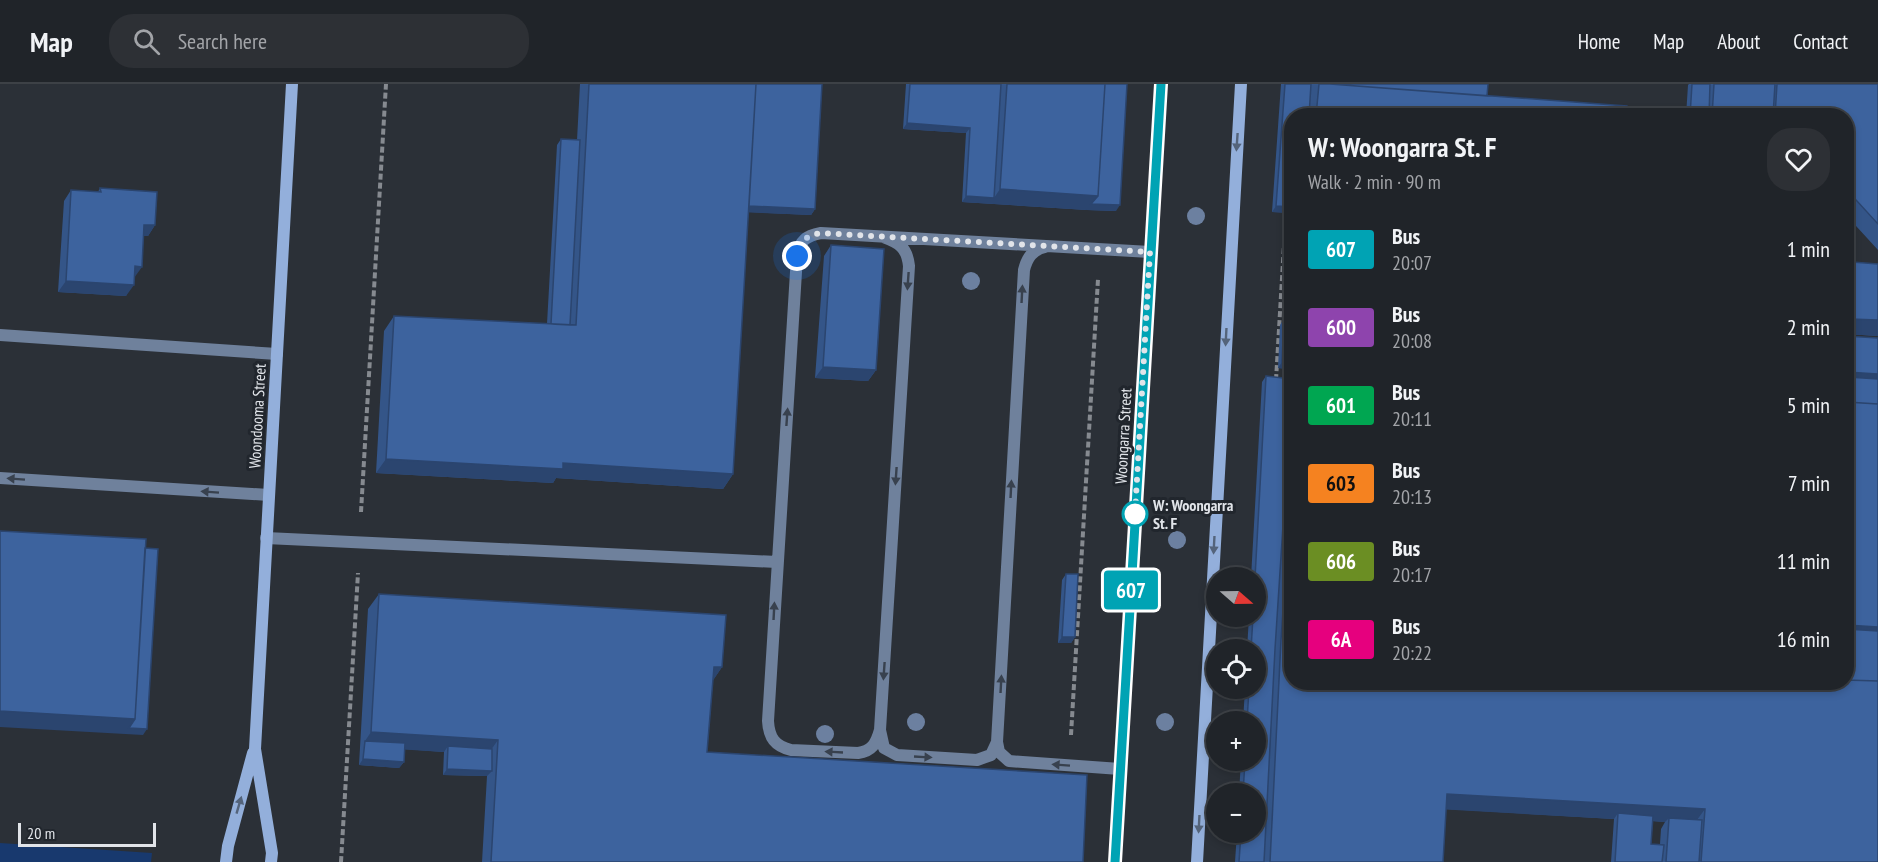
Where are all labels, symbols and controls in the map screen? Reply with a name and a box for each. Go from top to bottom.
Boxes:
search box [109,14,529,68]
text: Map [30,23,73,60]
icon: search [130,25,163,58]
text: Search here [178,27,267,55]
text: Home [1578,28,1620,55]
text: Map [1653,28,1684,55]
text: About [1717,28,1760,55]
text: Contact [1793,28,1848,55]
text: W: Woongarra St. F [1308,128,1496,165]
button: heart [1767,128,1830,191]
one-way arrow [1233,133,1242,152]
text: Walk · 2 min · 90 m [1308,169,1441,195]
text: Bus [1392,222,1420,250]
text: 1 min [1787,235,1830,263]
text: 607 [1326,236,1356,263]
your location [782,241,812,271]
text: 20:07 [1392,250,1432,276]
one-way arrow [903,272,913,291]
one-way arrow [1018,285,1027,304]
text: Bus [1392,300,1420,328]
text: 2 min [1787,313,1830,341]
text: 600 [1326,314,1356,341]
one-way arrow [1221,328,1230,347]
text: 20:08 [1392,328,1432,354]
street label: Woondooma Street [244,362,270,469]
text: Bus [1392,378,1420,406]
street label: Woongarra Street [1111,387,1136,484]
text: 5 min [1787,391,1830,419]
text: 601 [1326,392,1356,419]
text: 20:11 [1392,406,1432,432]
one-way arrow [782,407,791,426]
text: Bus [1392,456,1420,484]
one-way arrow [891,467,900,486]
text: 7 min [1788,469,1830,497]
text: 603 [1326,470,1356,497]
one-way arrow [6,474,25,484]
one-way arrow [1007,479,1016,498]
text: 20:13 [1392,484,1432,510]
one-way arrow [201,487,220,496]
place label: W: Woongarra St. F [1152,495,1234,533]
marker: W: Woongarra St. F [1122,501,1148,527]
text: Bus [1392,534,1420,562]
one-way arrow [1210,536,1219,555]
text: 11 min [1777,547,1830,575]
text: 606 [1326,548,1356,575]
text: 20:17 [1392,562,1432,588]
north arrow [1206,567,1266,627]
map controls [1206,567,1266,843]
line badge: 607 [1096,570,1166,610]
text: 607 [1116,577,1146,604]
one-way arrow [770,602,779,621]
text: Bus [1392,612,1420,640]
text: 16 min [1777,625,1830,653]
text: 6A [1331,626,1351,653]
button: locate [1206,639,1266,699]
text: 20:22 [1392,640,1432,666]
one-way arrow [879,661,888,680]
one-way arrow [996,674,1005,693]
button: + [1206,711,1266,771]
one-way arrow [825,747,844,756]
one-way arrow [913,752,932,761]
one-way arrow [1052,761,1071,770]
button: − [1206,783,1266,843]
one-way arrow [235,796,244,814]
one-way arrow [1194,814,1203,833]
scale bar [18,820,156,848]
text: 20 m [27,823,55,843]

